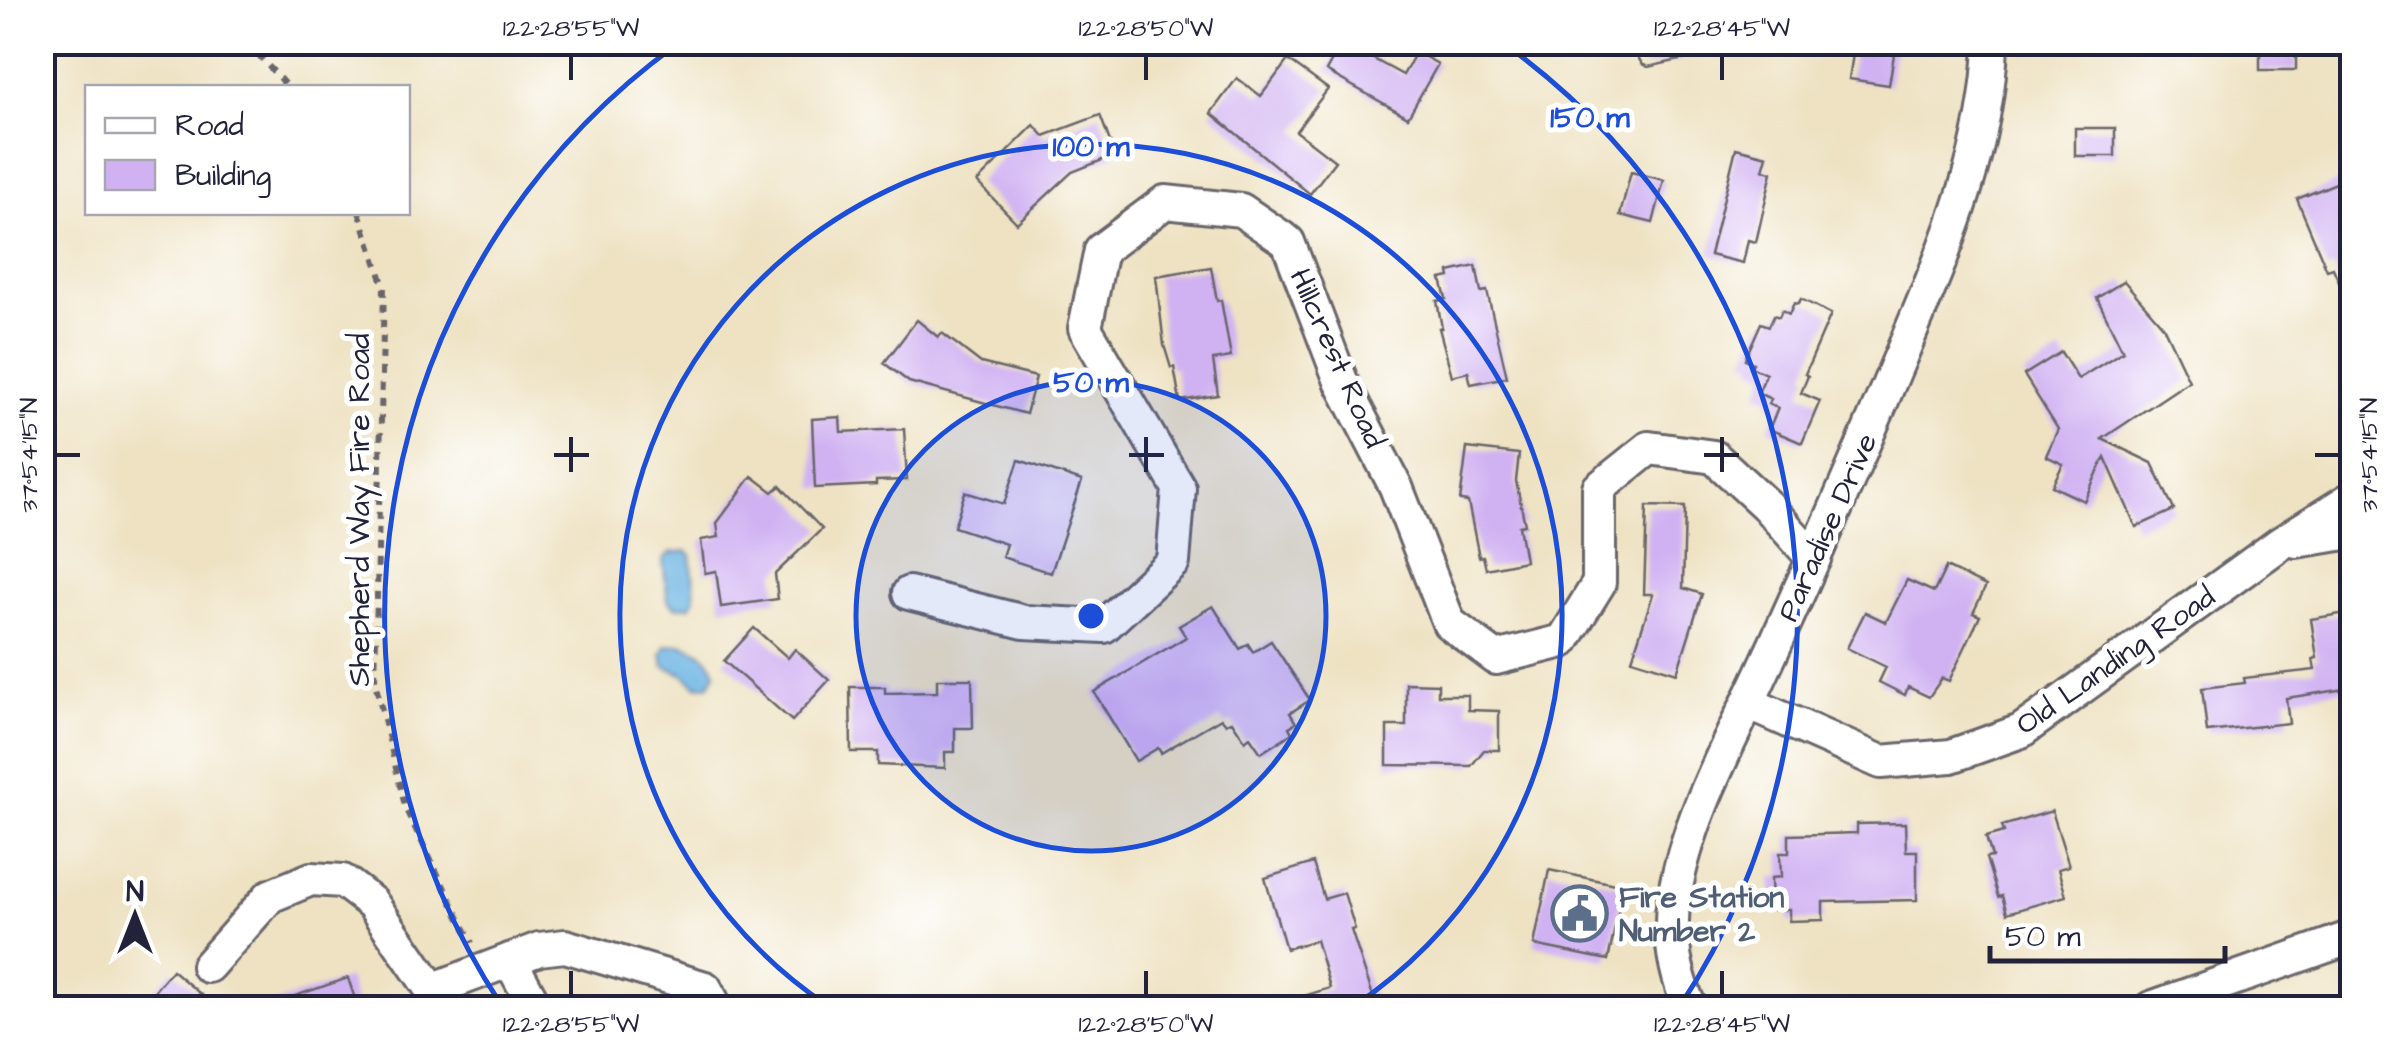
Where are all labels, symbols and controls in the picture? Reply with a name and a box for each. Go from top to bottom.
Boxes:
text: 122°28'55"W [503,11,640,46]
text: 122°28'50"W [1079,11,1214,46]
text: 122°28'45"W [1654,11,1790,46]
legend [85,85,410,215]
text: 150 m [1550,97,1630,139]
text: Road [175,105,244,147]
text: 100 m [1052,126,1130,168]
text: Building [175,155,271,198]
street label: Hillcrest Road [1279,262,1395,455]
street label: Shepherd Way Fire Road [339,333,382,687]
text: 50 m [1053,362,1129,404]
text: 37°54'15"N [12,398,47,512]
text: 37°54'15"N [2352,398,2387,512]
street label: Paradise Drive [1768,427,1888,628]
street label: Old Landing Road [2007,576,2224,746]
centre of rings [1073,598,1109,634]
north arrow [85,866,185,966]
text: N [126,873,144,912]
place label: Fire Station Number 2 [1619,877,1784,953]
public building icon: Fire Station Number 2 [1550,884,1610,944]
scale bar [1990,901,2225,963]
text: 50 m [2005,916,2081,958]
text: 122°28'55"W [503,1007,640,1042]
text: 122°28'50"W [1079,1007,1214,1042]
text: 122°28'45"W [1654,1007,1790,1042]

